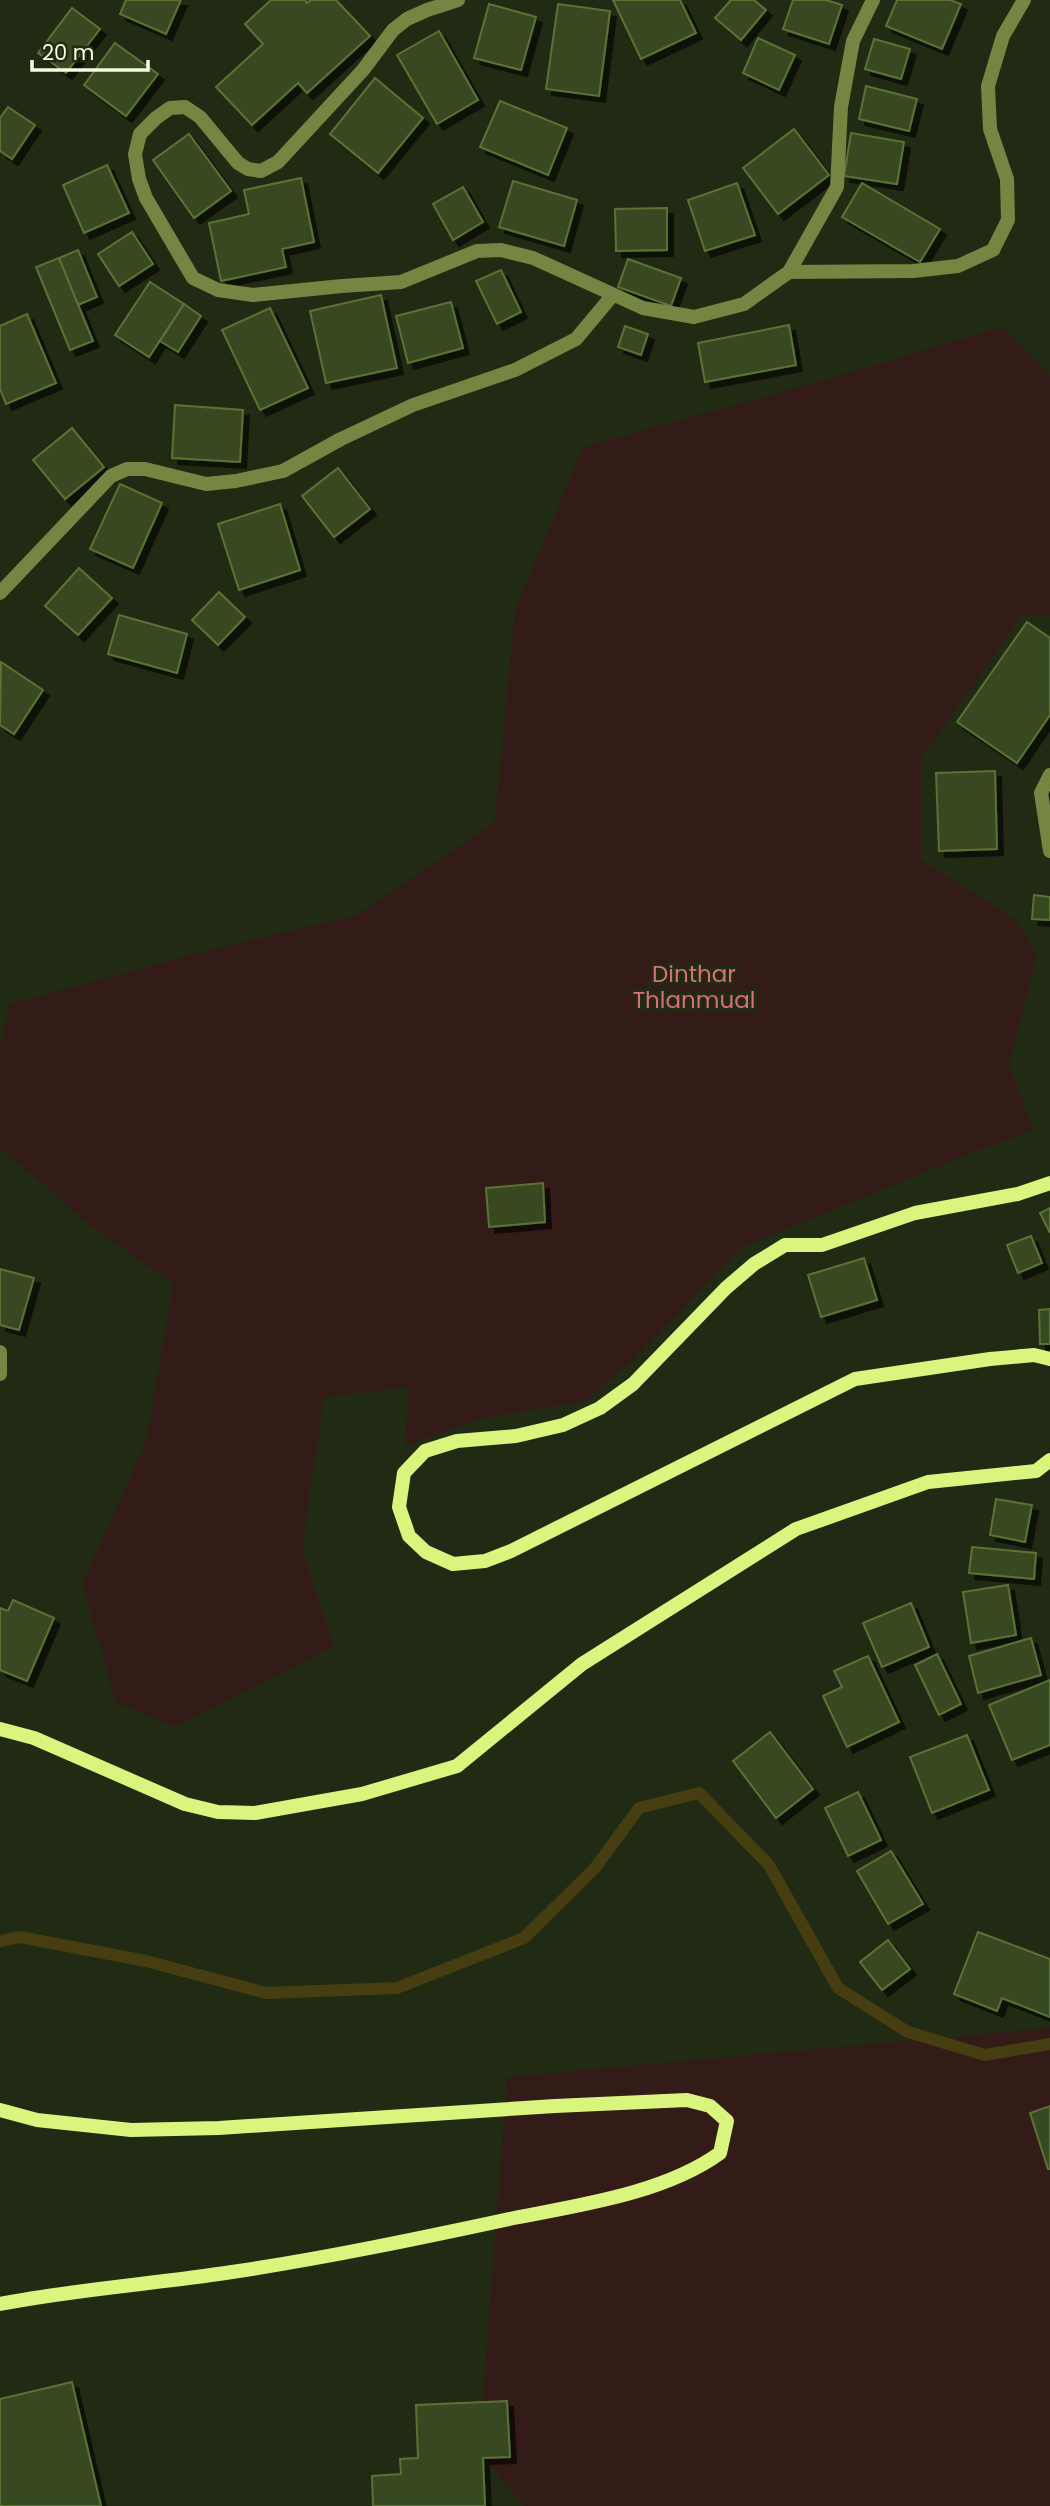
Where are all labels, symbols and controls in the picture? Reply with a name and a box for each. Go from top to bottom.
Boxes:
scale bar [32,28,147,72]
text: 20 m [42,38,95,67]
park label: Dinthar Thlanmual [633,958,755,1016]

